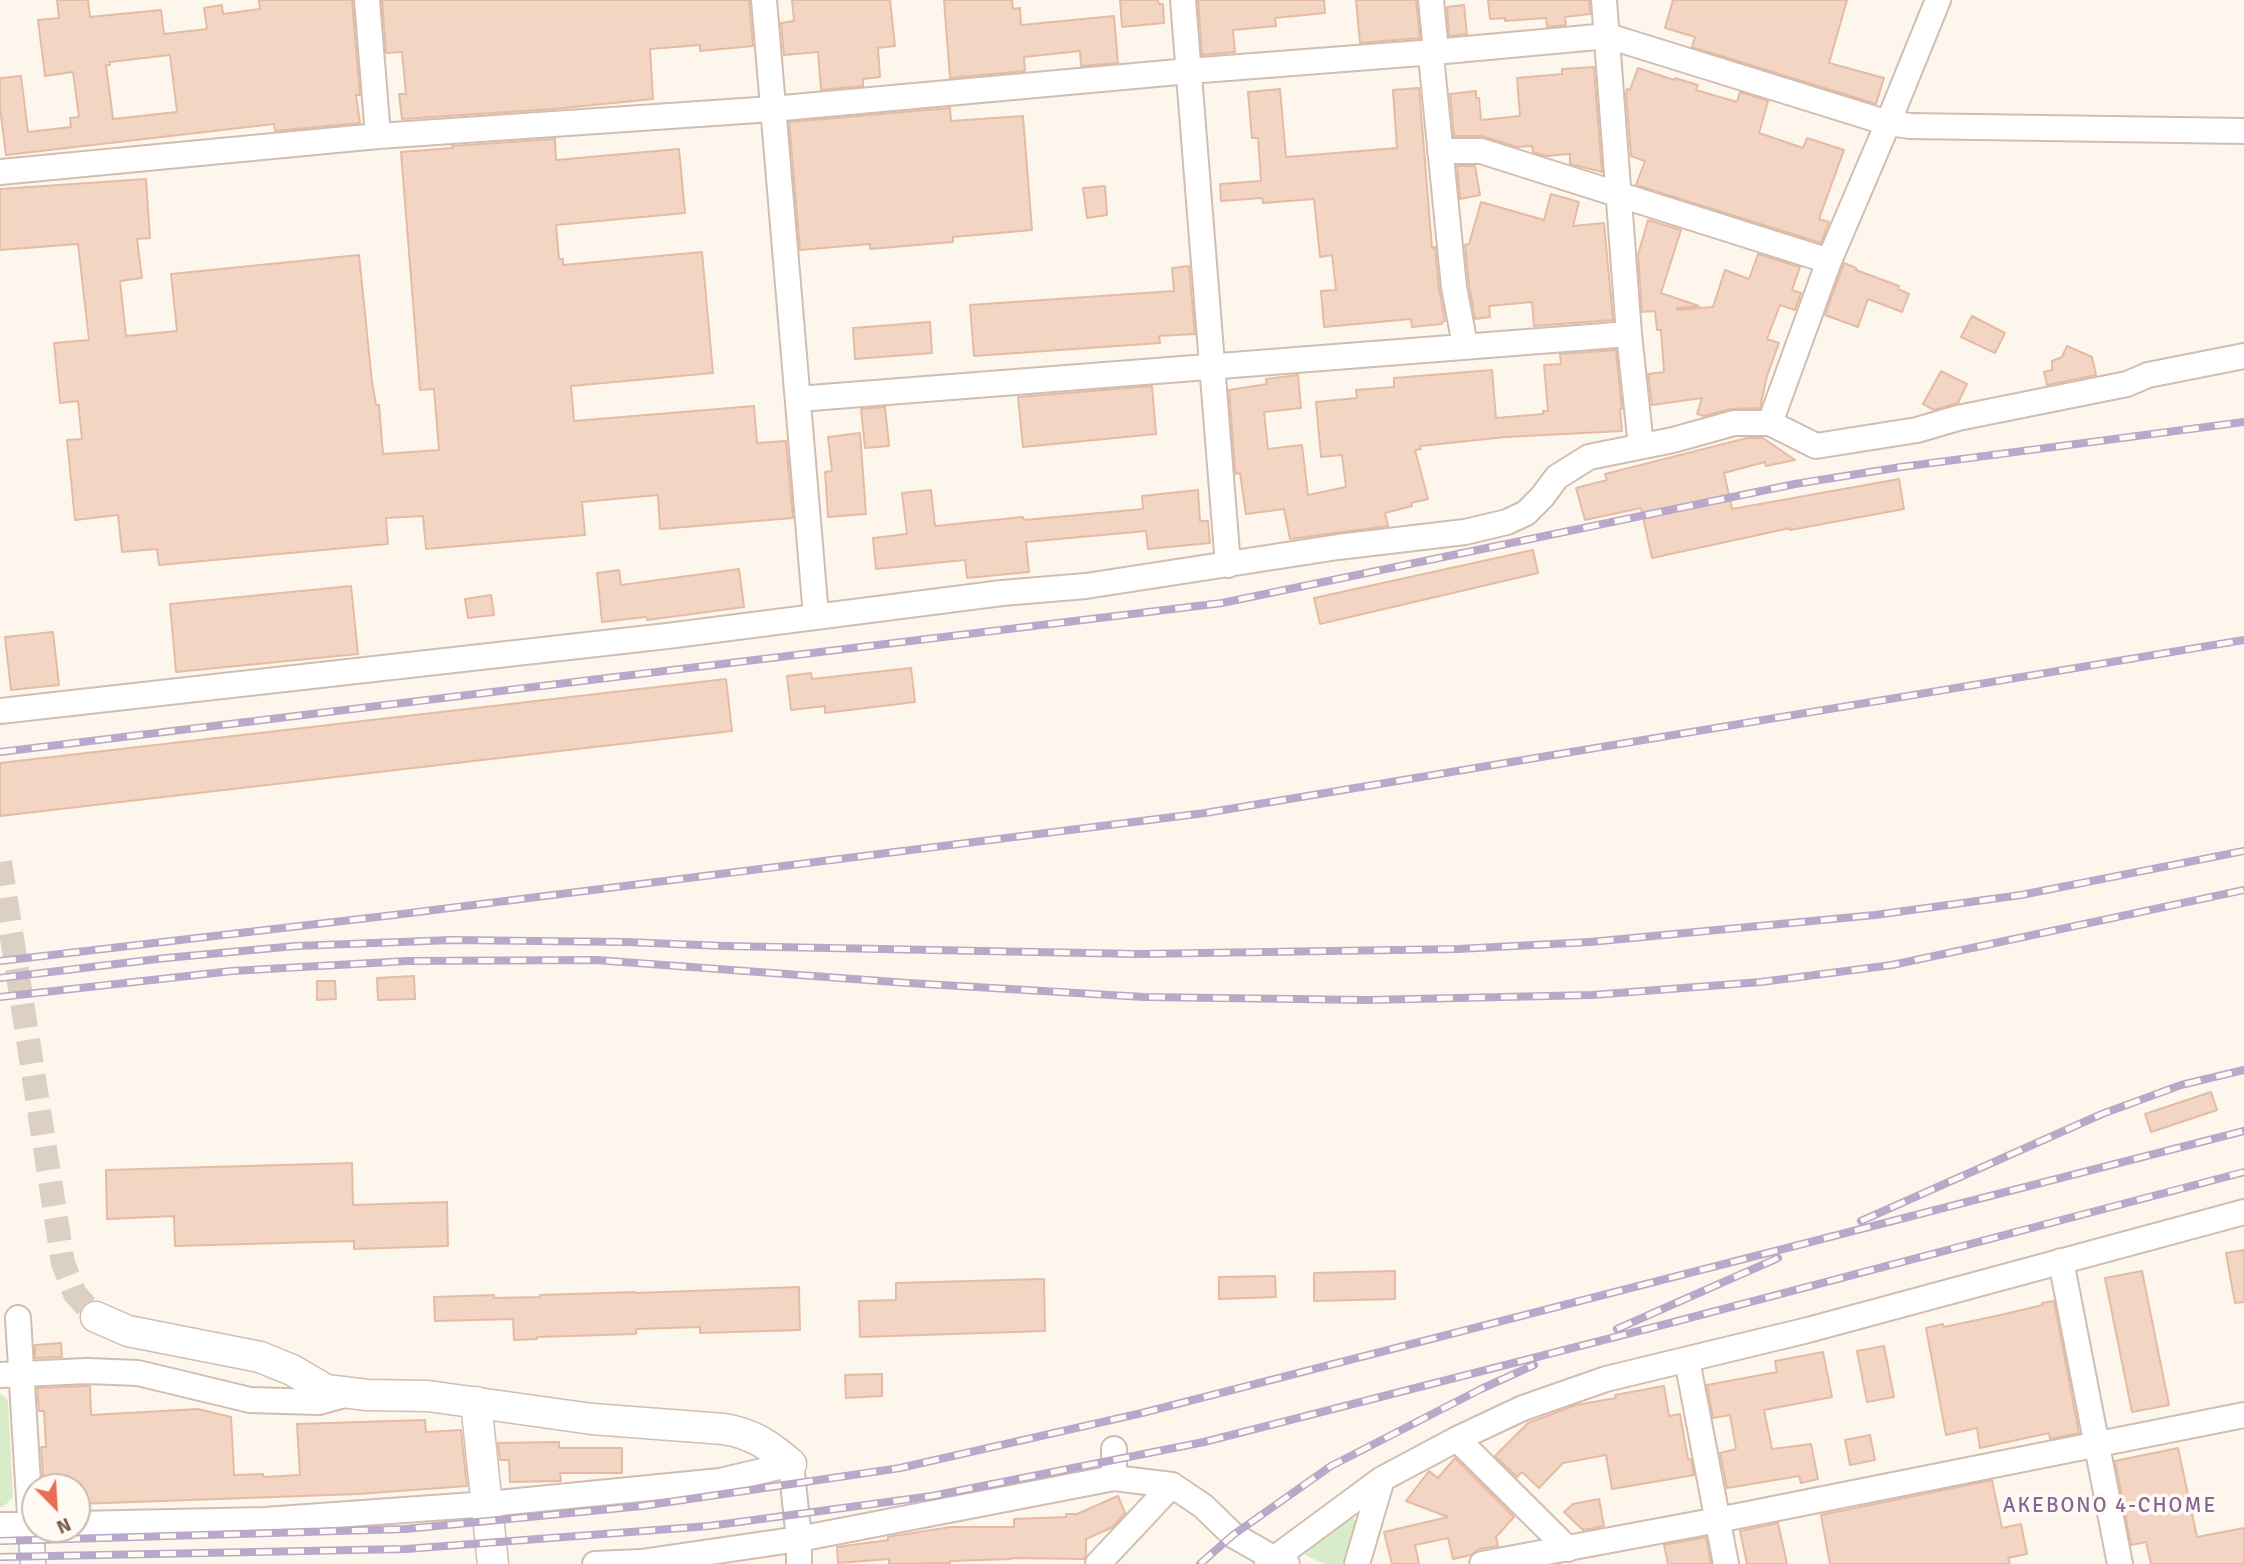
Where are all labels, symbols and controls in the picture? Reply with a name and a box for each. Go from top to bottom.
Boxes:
north arrow [21,1473,91,1543]
district label: AKEBONO 4-CHOME [2005,1493,2215,1519]
text: N [53,1512,75,1539]

